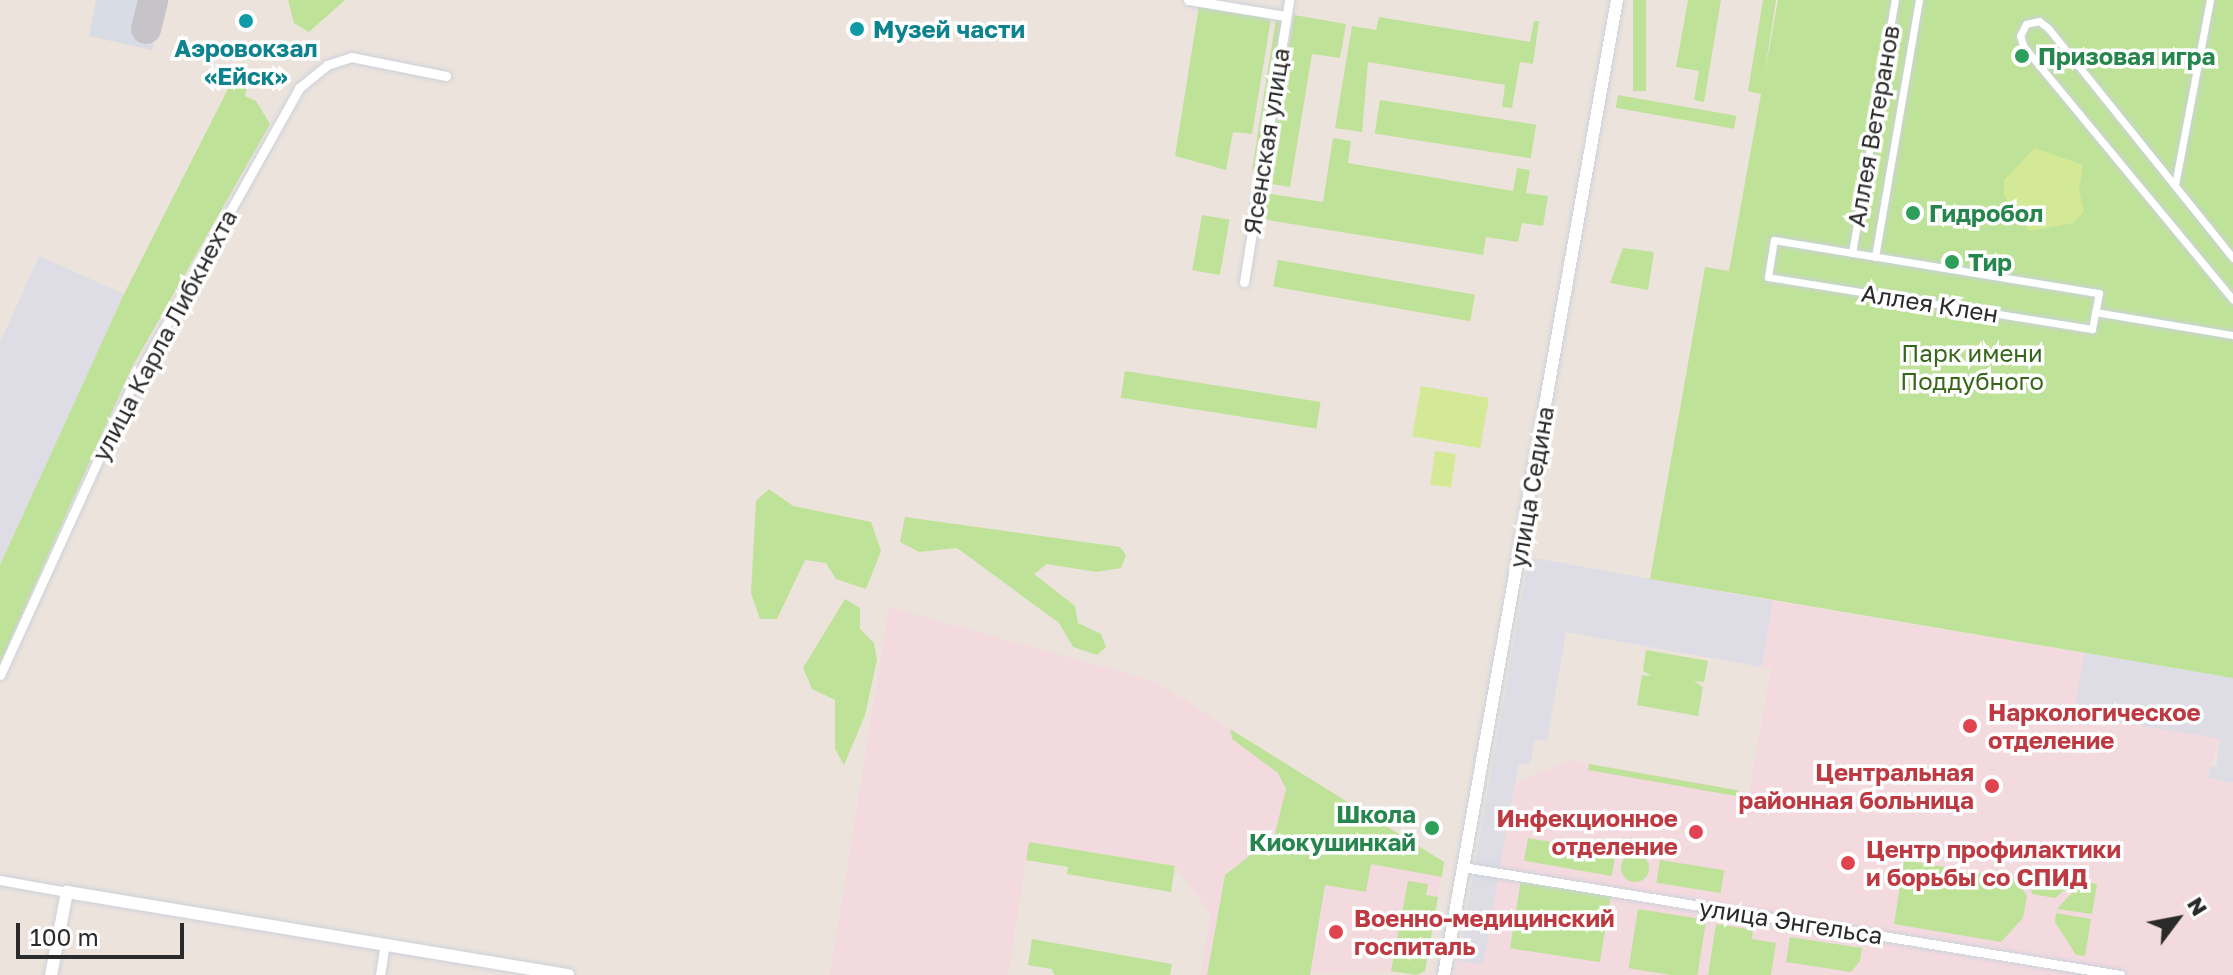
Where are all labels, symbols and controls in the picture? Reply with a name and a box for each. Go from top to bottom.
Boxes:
marker: Аэровокзал «Ейск» [237,12,255,30]
place label: Музей части [873,15,1025,43]
marker: Музей части [848,20,866,38]
street label: Аллея Ветеранов [1841,23,1905,229]
place label: Аэровокзал «Ейск» [174,34,318,90]
place label: Призовая игра [2038,42,2215,70]
street label: Ясенская улица [1237,46,1295,236]
marker: Призовая игра [2013,47,2031,65]
place label: Гидробол [1929,199,2043,227]
street label: улица Карла Либкнехта [85,204,243,466]
marker: Гидробол [1904,204,1922,222]
place label: Тир [1968,248,2012,276]
marker: Тир [1943,253,1961,271]
street label: Аллея Клен [1860,278,2000,328]
park label: Парк имени Поддубного [1900,339,2044,395]
street label: улица Седина [1503,404,1559,570]
place label: Наркологическое отделение [1988,698,2201,754]
marker: Наркологическое отделение [1959,715,1981,737]
place label: Центральная районная больница [1738,758,1974,814]
marker: Центральная районная больница [1981,775,2003,797]
place label: Школа Киокушинкай [1249,800,1416,856]
place label: Инфекционное отделение [1497,804,1678,860]
marker: Школа Киокушинкай [1423,819,1441,837]
marker: Инфекционное отделение [1685,821,1707,843]
place label: Центр профилактики и борьбы со СПИД [1866,835,2121,891]
marker: Центр профилактики и борьбы со СПИД [1837,852,1859,874]
north arrow [2137,879,2217,959]
street label: улица Энгельса [1697,892,1885,950]
text: N [2182,892,2214,920]
place label: Военно-медицинский госпиталь [1354,904,1615,960]
scale bar [20,907,188,957]
marker: Военно-медицинский госпиталь [1325,921,1347,943]
text: 100 m [30,922,99,951]

